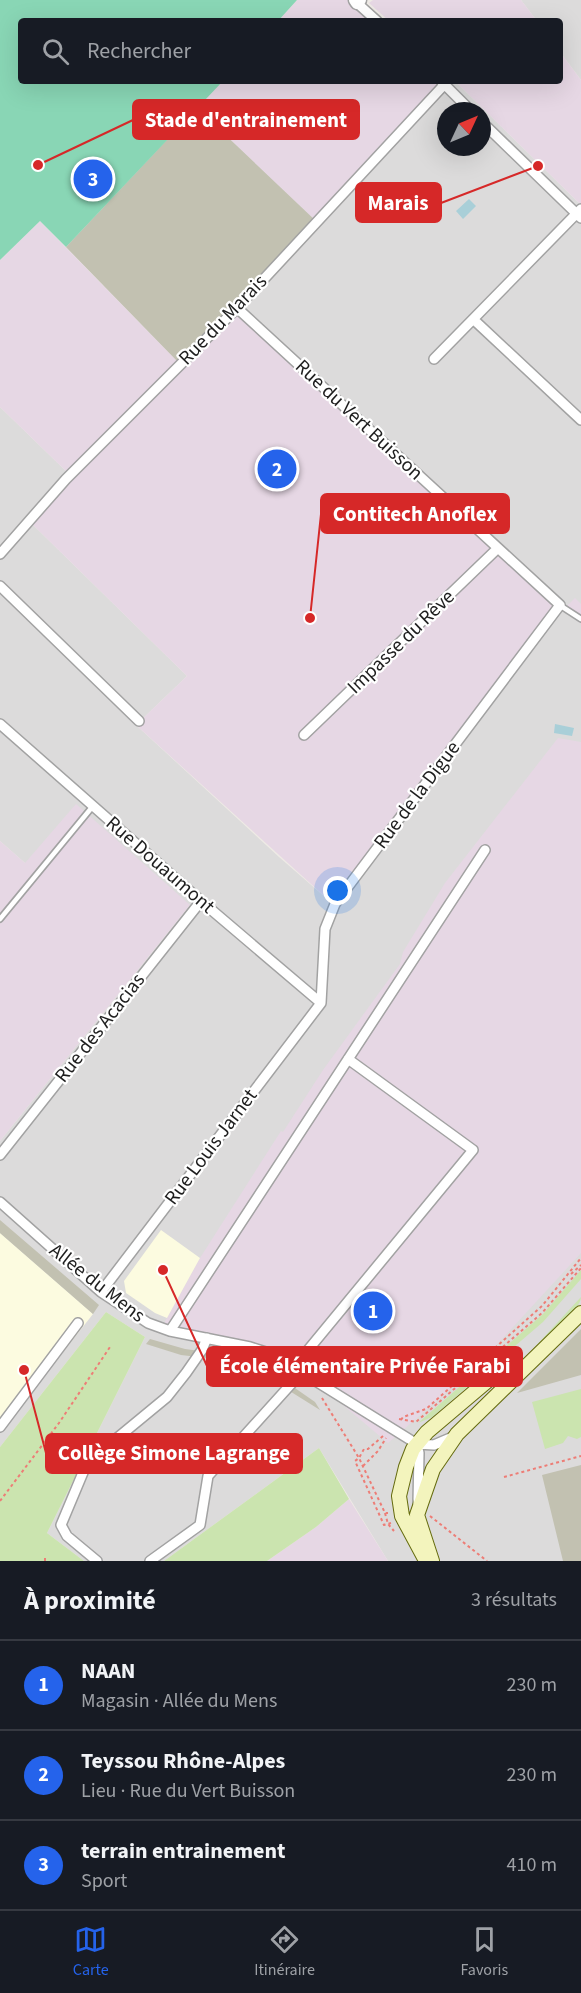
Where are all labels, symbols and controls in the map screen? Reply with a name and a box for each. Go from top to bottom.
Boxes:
search box [18,18,563,84]
icon: search [39,35,72,68]
text: Rechercher [87,35,191,67]
callout: Stade d'entrainement [133,100,359,139]
north arrow [437,102,491,156]
text: Stade d'entrainement [145,105,347,135]
pin: 3 [74,156,112,201]
callout: Marais [356,183,441,222]
text: Marais [368,188,429,218]
street label: Rue du Marais [172,268,274,372]
street label: Rue du Vert Buisson [289,353,429,487]
pin: 2 [258,446,296,492]
callout: Contitech Anoflex [321,494,509,533]
text: Contitech Anoflex [333,499,497,529]
street label: Impasse du Rêve [341,583,461,701]
street label: Rue de la Digue [367,735,467,855]
street label: Rue Douaumont [99,810,221,920]
your location [323,876,352,905]
street label: Rue des Acacias [48,967,152,1089]
street label: Rue Louis Jarnet [158,1083,264,1211]
street label: Allée du Mens [43,1237,151,1329]
pin: 1 [354,1288,392,1334]
callout: École élémentaire Privée Farabi [207,1347,522,1386]
text: École élémentaire Privée Farabi [219,1351,511,1381]
callout: Collège Simone Lagrange [46,1434,302,1473]
text: Collège Simone Lagrange [58,1438,290,1468]
text: À proximité [24,1582,156,1619]
text: 3 résultats [471,1586,557,1614]
text: NAAN [81,1655,135,1687]
text: 1 [38,1671,49,1699]
text: 230 m [507,1671,557,1699]
text: Magasin · Allée du Mens [81,1687,277,1715]
text: Teyssou Rhône-Alpes [81,1745,285,1777]
text: 2 [38,1761,49,1789]
text: 230 m [507,1761,557,1789]
text: Lieu · Rue du Vert Buisson [81,1777,295,1805]
text: terrain entrainement [81,1835,285,1867]
text: 3 [38,1851,49,1879]
text: 410 m [507,1851,557,1879]
text: Sport [81,1867,127,1895]
tab: Carte [73,1923,109,1981]
tab: Itinéraire [254,1923,315,1981]
tab: Favoris [461,1923,508,1981]

